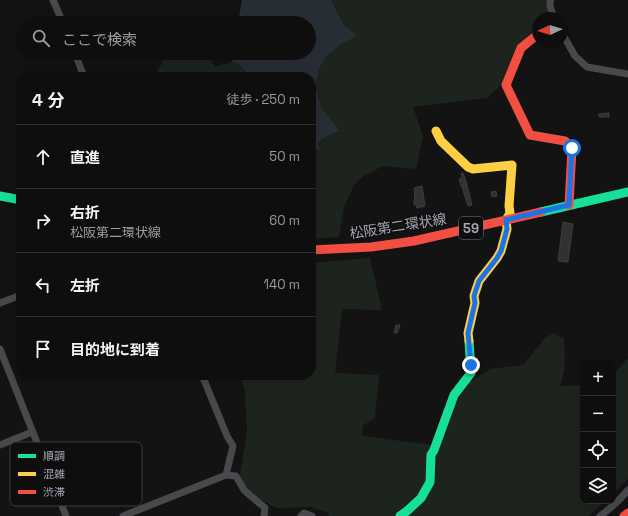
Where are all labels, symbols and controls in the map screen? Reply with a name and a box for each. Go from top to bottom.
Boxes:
north arrow [532,12,568,48]
search box [16,16,316,60]
icon: search [30,27,52,49]
text: ここで検索 [62,30,137,49]
text: 4 分 [32,89,64,111]
text: 徒歩 · 250 m [226,91,300,108]
route start [563,139,581,157]
icon: ahead [32,146,54,168]
text: 直進 [70,148,100,167]
text: 50 m [269,148,300,165]
text: 右折 [70,203,100,222]
street label: 松阪第二環状線 [348,209,448,243]
icon: right [32,210,54,232]
text: 60 m [269,212,300,229]
road number: 59 [459,217,483,239]
text: 松阪第二環状線 [70,224,161,241]
icon: left [32,274,54,296]
text: 左折 [70,276,100,295]
text: 140 m [264,276,300,293]
icon: arrive [32,338,54,360]
text: 目的地に到着 [70,340,160,359]
route end [462,356,480,374]
map controls [580,360,616,504]
button: + [580,360,616,396]
button: − [580,396,616,432]
button: locate [580,432,616,468]
legend [10,442,142,506]
text: 順調 [43,449,65,463]
text: 混雑 [43,467,65,481]
button: layers [580,468,616,504]
text: 渋滞 [43,485,65,499]

